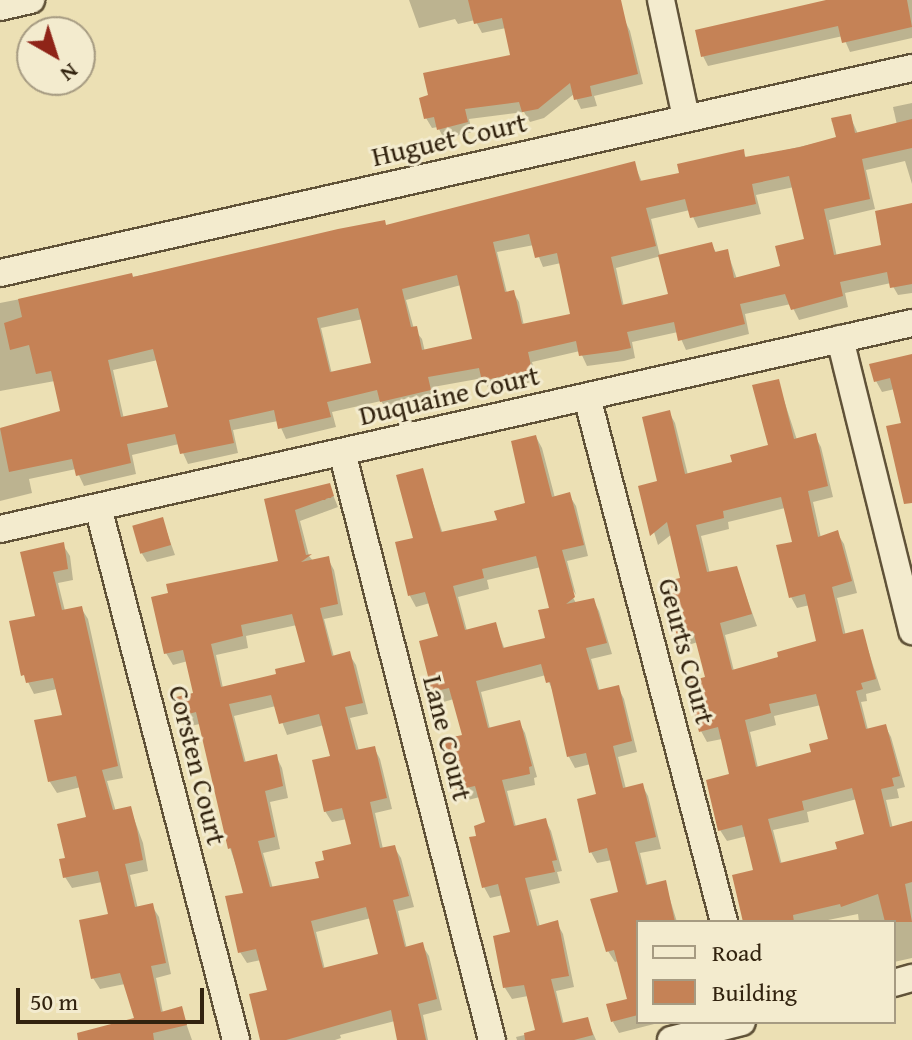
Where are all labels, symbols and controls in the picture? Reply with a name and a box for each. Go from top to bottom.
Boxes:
north arrow [16,16,96,96]
text: N [54,56,86,90]
street label: Huguet Court [368,105,530,173]
street label: Duquaine Court [355,358,543,432]
street label: Geurts Court [651,574,723,728]
street label: Lane Court [416,672,480,804]
street label: Corsten Court [162,682,234,848]
legend [636,920,896,1024]
text: Road [712,935,762,970]
scale bar [20,972,208,1022]
text: Building [712,975,797,1010]
text: 50 m [30,984,78,1019]

